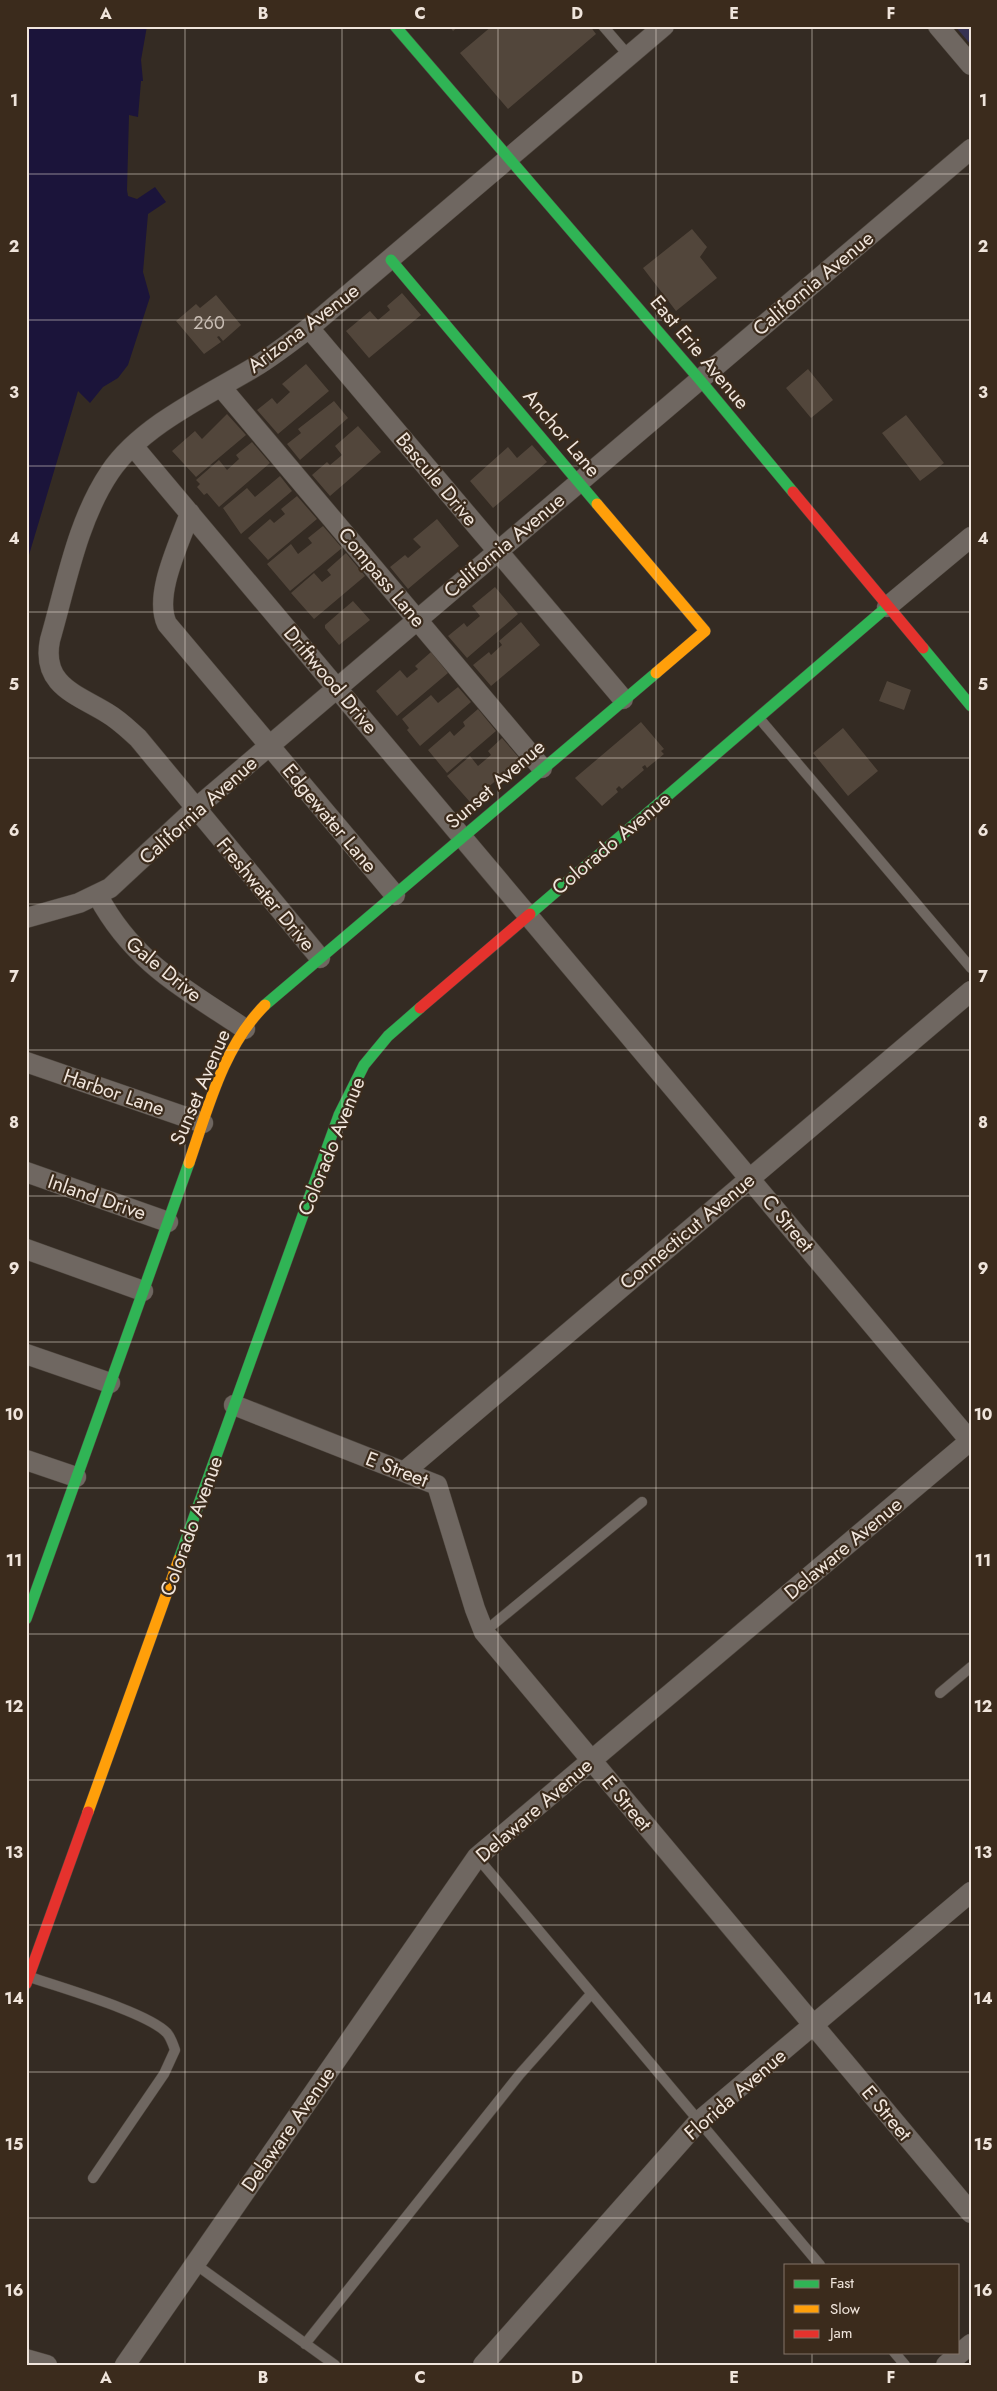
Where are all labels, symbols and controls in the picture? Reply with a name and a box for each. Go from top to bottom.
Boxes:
text: A [99,2,112,25]
text: B [258,2,268,25]
text: C [414,2,426,25]
text: D [571,2,583,25]
text: E [729,2,739,25]
text: F [887,2,895,25]
text: 1 [10,89,18,112]
text: 1 [979,89,987,112]
street label: California Avenue [746,224,880,343]
text: 2 [9,235,19,258]
text: 2 [978,235,988,258]
street label: Arizona Avenue [241,277,365,380]
street label: East Erie Avenue [643,289,756,416]
house number: 260 [193,310,225,336]
text: 3 [9,381,19,404]
text: 3 [978,381,988,404]
street label: Anchor Lane [516,383,607,484]
street label: Bascule Drive [389,426,484,532]
street label: California Avenue [437,486,571,605]
street label: Compass Lane [331,521,432,634]
text: 4 [8,527,20,550]
text: 4 [977,527,989,550]
street label: Driftwood Drive [277,620,385,741]
text: 5 [9,673,19,696]
text: 5 [978,673,988,696]
street label: Sunset Avenue [439,733,551,836]
street label: California Avenue [133,749,264,871]
street label: Edgewater Lane [275,758,384,879]
street label: Colorado Avenue [546,785,677,902]
text: 6 [9,819,19,842]
text: 6 [978,819,988,842]
street label: Freshwater Drive [209,831,322,957]
street label: Gale Drive [119,930,208,1009]
text: 7 [9,965,19,988]
text: 7 [978,965,988,988]
street label: Sunset Avenue [163,1025,238,1150]
street label: Harbor Lane [59,1062,168,1123]
street label: Colorado Avenue [290,1072,372,1220]
text: 8 [9,1111,19,1134]
text: 8 [978,1111,988,1134]
street label: Connecticut Avenue [613,1166,761,1297]
street label: Inland Drive [44,1167,150,1228]
street label: C Street [755,1188,821,1259]
text: 9 [9,1257,19,1280]
text: 9 [978,1257,988,1280]
text: 10 [5,1403,23,1426]
text: 10 [974,1403,992,1426]
street label: E Street [361,1444,432,1495]
street label: Colorado Avenue [153,1452,230,1600]
street label: Delaware Avenue [778,1490,909,1607]
text: 11 [6,1549,22,1572]
text: 11 [975,1549,991,1572]
text: 12 [5,1695,23,1718]
text: 12 [974,1695,992,1718]
street label: Delaware Avenue [470,1751,599,1869]
street label: E Street [595,1769,659,1838]
text: 13 [5,1841,23,1864]
text: 13 [974,1841,992,1864]
text: 14 [4,1987,24,2010]
text: 14 [973,1987,993,2010]
street label: Florida Avenue [678,2042,793,2147]
street label: Delaware Avenue [235,2061,342,2198]
street label: E Street [855,2079,919,2148]
text: 15 [5,2133,23,2156]
text: 15 [974,2133,992,2156]
legend [784,2264,960,2354]
text: Fast [830,2272,854,2294]
text: 16 [5,2279,23,2302]
text: 16 [974,2279,992,2302]
text: Slow [830,2298,861,2320]
text: Jam [828,2322,853,2344]
text: A [99,2366,112,2389]
text: B [258,2366,268,2389]
text: C [414,2366,426,2389]
text: D [571,2366,583,2389]
text: E [729,2366,739,2389]
text: F [887,2366,895,2389]

